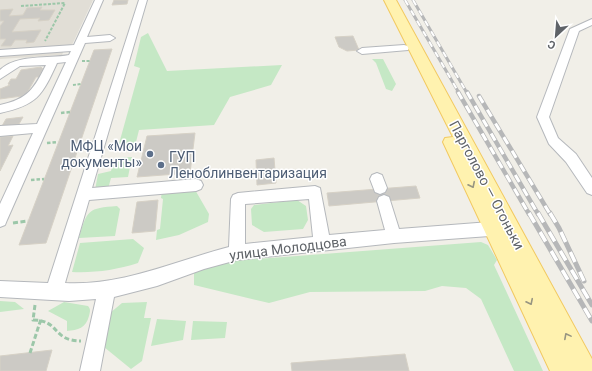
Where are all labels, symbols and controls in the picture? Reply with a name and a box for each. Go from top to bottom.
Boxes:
north arrow [536,16,576,56]
text: С [546,37,558,52]
street label: Парголово — Огоньки [446,118,528,252]
place label: МФЦ «Мои документы» [61,138,142,170]
marker: МФЦ «Мои документы» [145,149,155,159]
place label: ГУП Леноблинвентаризация [169,149,327,181]
marker: ГУП Леноблинвентаризация [156,160,166,170]
one-way arrow [468,181,475,189]
street label: улица Молодцова [228,233,348,263]
one-way arrow [525,298,532,305]
one-way arrow [564,333,571,341]

